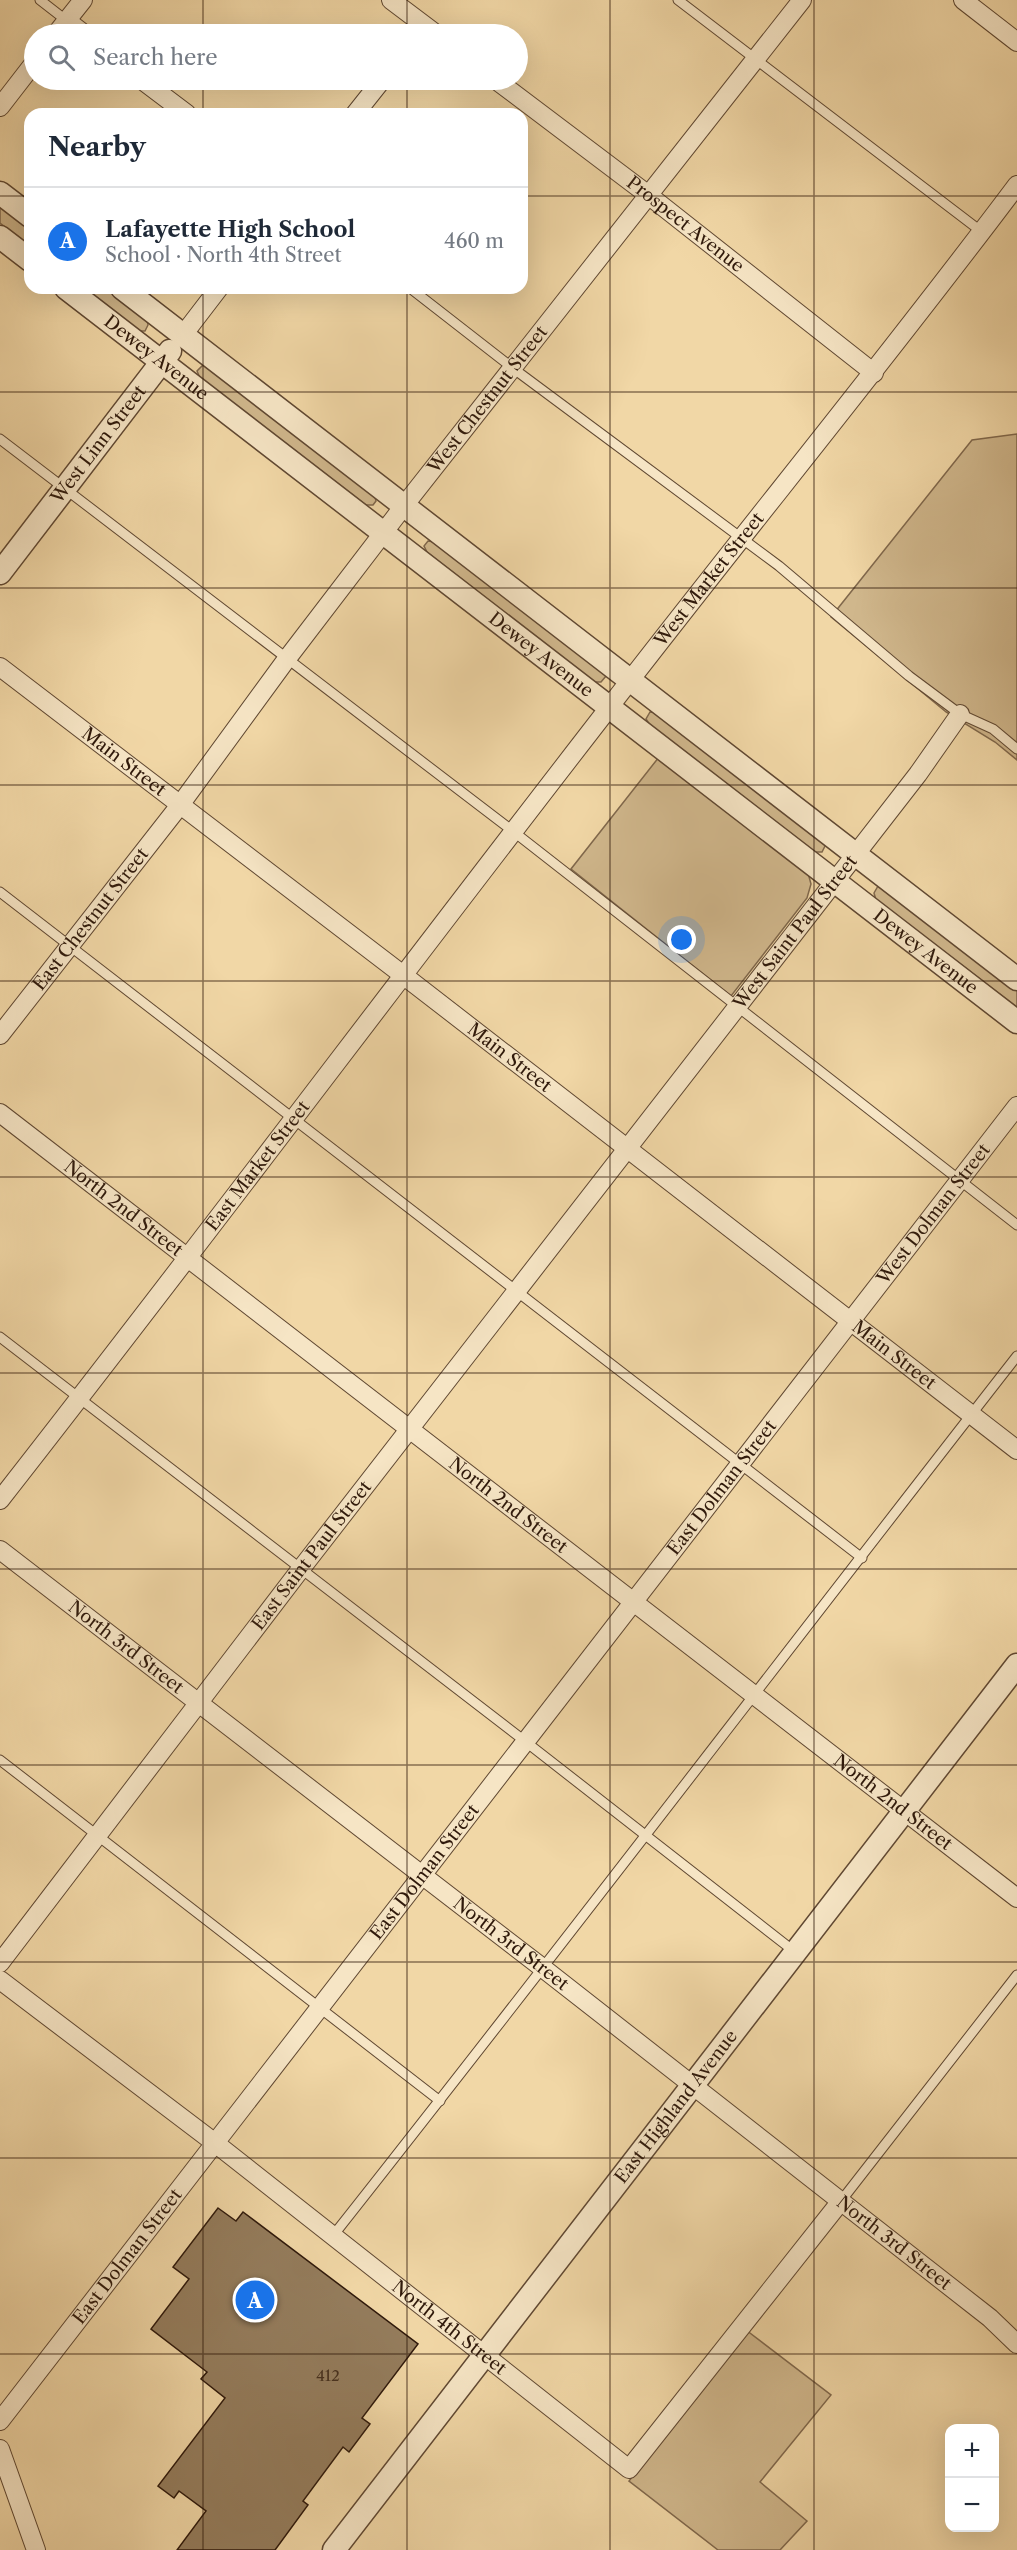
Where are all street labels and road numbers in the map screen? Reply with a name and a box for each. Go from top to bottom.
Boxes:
street label: Prospect Avenue [622,171,748,277]
street label: Dewey Avenue [100,310,213,405]
street label: West Chestnut Street [422,321,553,478]
street label: West Linn Street [46,380,151,509]
street label: West Market Street [649,508,769,652]
street label: Dewey Avenue [484,607,598,702]
street label: Main Street [77,723,171,801]
street label: East Chestnut Street [28,843,154,995]
street label: West Saint Paul Street [728,850,862,1014]
street label: Dewey Avenue [869,904,982,999]
street label: Main Street [463,1018,556,1097]
street label: East Market Street [201,1096,315,1235]
street label: West Dolman Street [872,1139,995,1289]
street label: North 2nd Street [60,1156,188,1261]
street label: Main Street [848,1315,941,1395]
street label: East Dolman Street [663,1415,782,1560]
street label: North 2nd Street [444,1453,572,1558]
street label: East Saint Paul Street [247,1476,376,1634]
street label: North 3rd Street [64,1596,189,1699]
street label: North 2nd Street [829,1750,957,1855]
street label: East Dolman Street [365,1799,484,1944]
street label: North 3rd Street [449,1892,573,1995]
street label: East Highland Avenue [610,2026,742,2188]
street label: East Dolman Street [68,2184,187,2329]
street label: North 3rd Street [832,2191,956,2295]
street label: North 4th Street [388,2276,511,2380]

